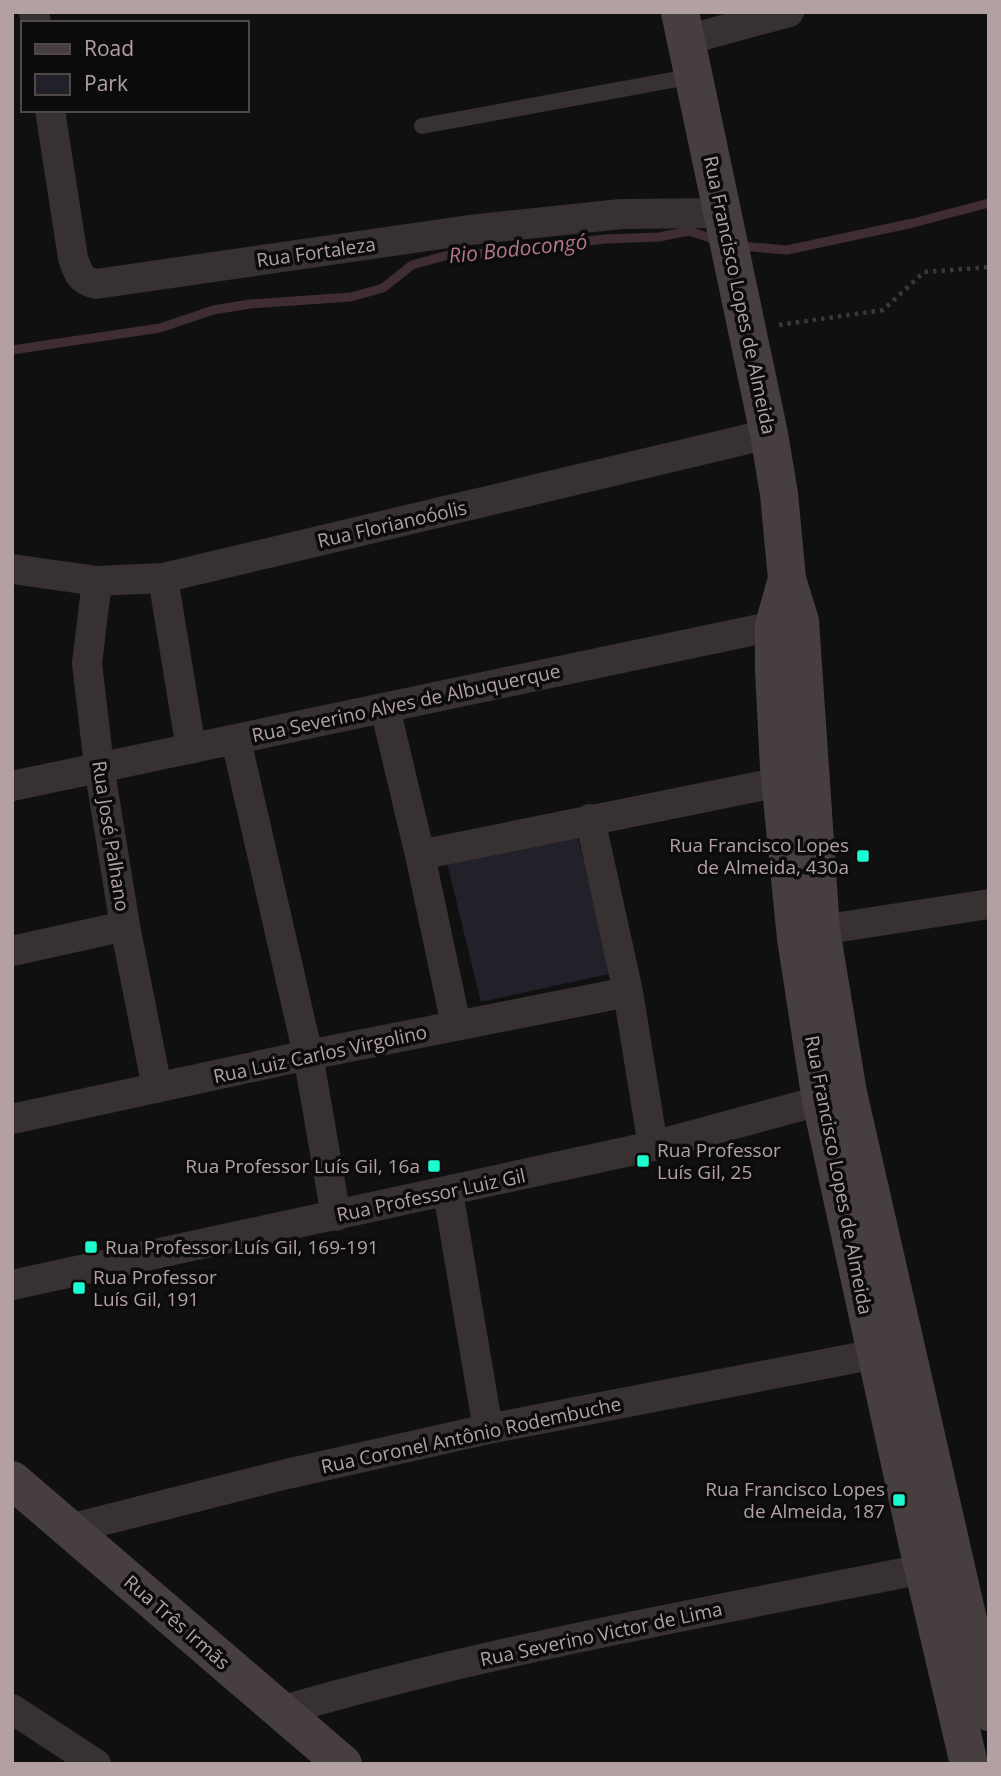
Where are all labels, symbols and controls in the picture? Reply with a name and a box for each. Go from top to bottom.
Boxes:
legend [21,21,248,112]
text: Road [84,34,134,62]
text: Park [84,69,128,97]
street label: Rua Francisco Lopes de Almeida [698,153,782,437]
water label: Rio Bodocongó [447,227,589,269]
street label: Rua Fortaleza [255,231,377,273]
street label: Rua Florianoóolis [315,494,469,554]
street label: Rua Severino Alves de Albuquerque [249,658,563,748]
street label: Rua José Palhano [86,759,136,913]
place label: Rua Francisco Lopes de Almeida, 430a [669,832,849,880]
marker: Rua Francisco Lopes de Almeida, 430a [855,848,871,864]
street label: Rua Luiz Carlos Virgolino [211,1019,429,1089]
street label: Rua Francisco Lopes de Almeida [799,1033,879,1317]
place label: Rua Professor Luís Gil, 25 [657,1137,781,1185]
place label: Rua Professor Luís Gil, 16a [185,1153,420,1179]
marker: Rua Professor Luís Gil, 25 [635,1153,651,1169]
marker: Rua Professor Luís Gil, 16a [426,1158,442,1174]
street label: Rua Professor Luiz Gil [334,1162,528,1228]
place label: Rua Professor Luís Gil, 169-191 [105,1234,379,1260]
marker: Rua Professor Luís Gil, 169-191 [83,1239,99,1255]
place label: Rua Professor Luís Gil, 191 [93,1264,217,1312]
marker: Rua Professor Luís Gil, 191 [71,1280,87,1296]
street label: Rua Coronel Antônio Rodembuche [319,1390,623,1480]
place label: Rua Francisco Lopes de Almeida, 187 [705,1476,885,1524]
marker: Rua Francisco Lopes de Almeida, 187 [891,1492,907,1508]
street label: Rua Três Irmãs [119,1569,235,1675]
street label: Rua Severino Victor de Lima [478,1596,724,1672]

